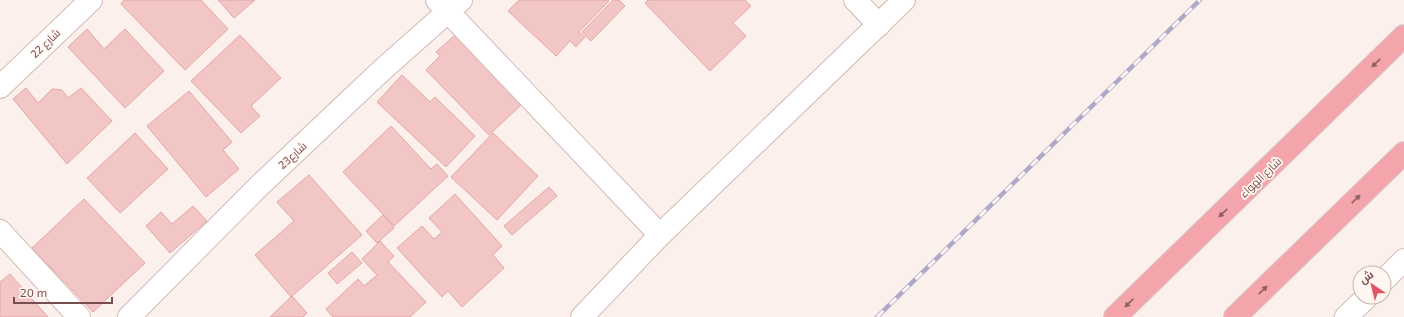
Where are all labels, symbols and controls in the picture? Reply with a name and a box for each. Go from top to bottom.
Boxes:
street label: شارع 22 [27,26,64,62]
one-way arrow [1371,59,1381,68]
street label: شارع23 [275,139,310,173]
street label: شارع الهواء [1237,154,1285,201]
one-way arrow [1351,194,1361,204]
one-way arrow [1218,208,1228,218]
north arrow [1352,265,1392,305]
text: ش [1356,267,1376,287]
scale bar [14,279,112,305]
text: 20 m [20,285,47,299]
one-way arrow [1258,285,1268,295]
one-way arrow [1125,298,1134,307]

